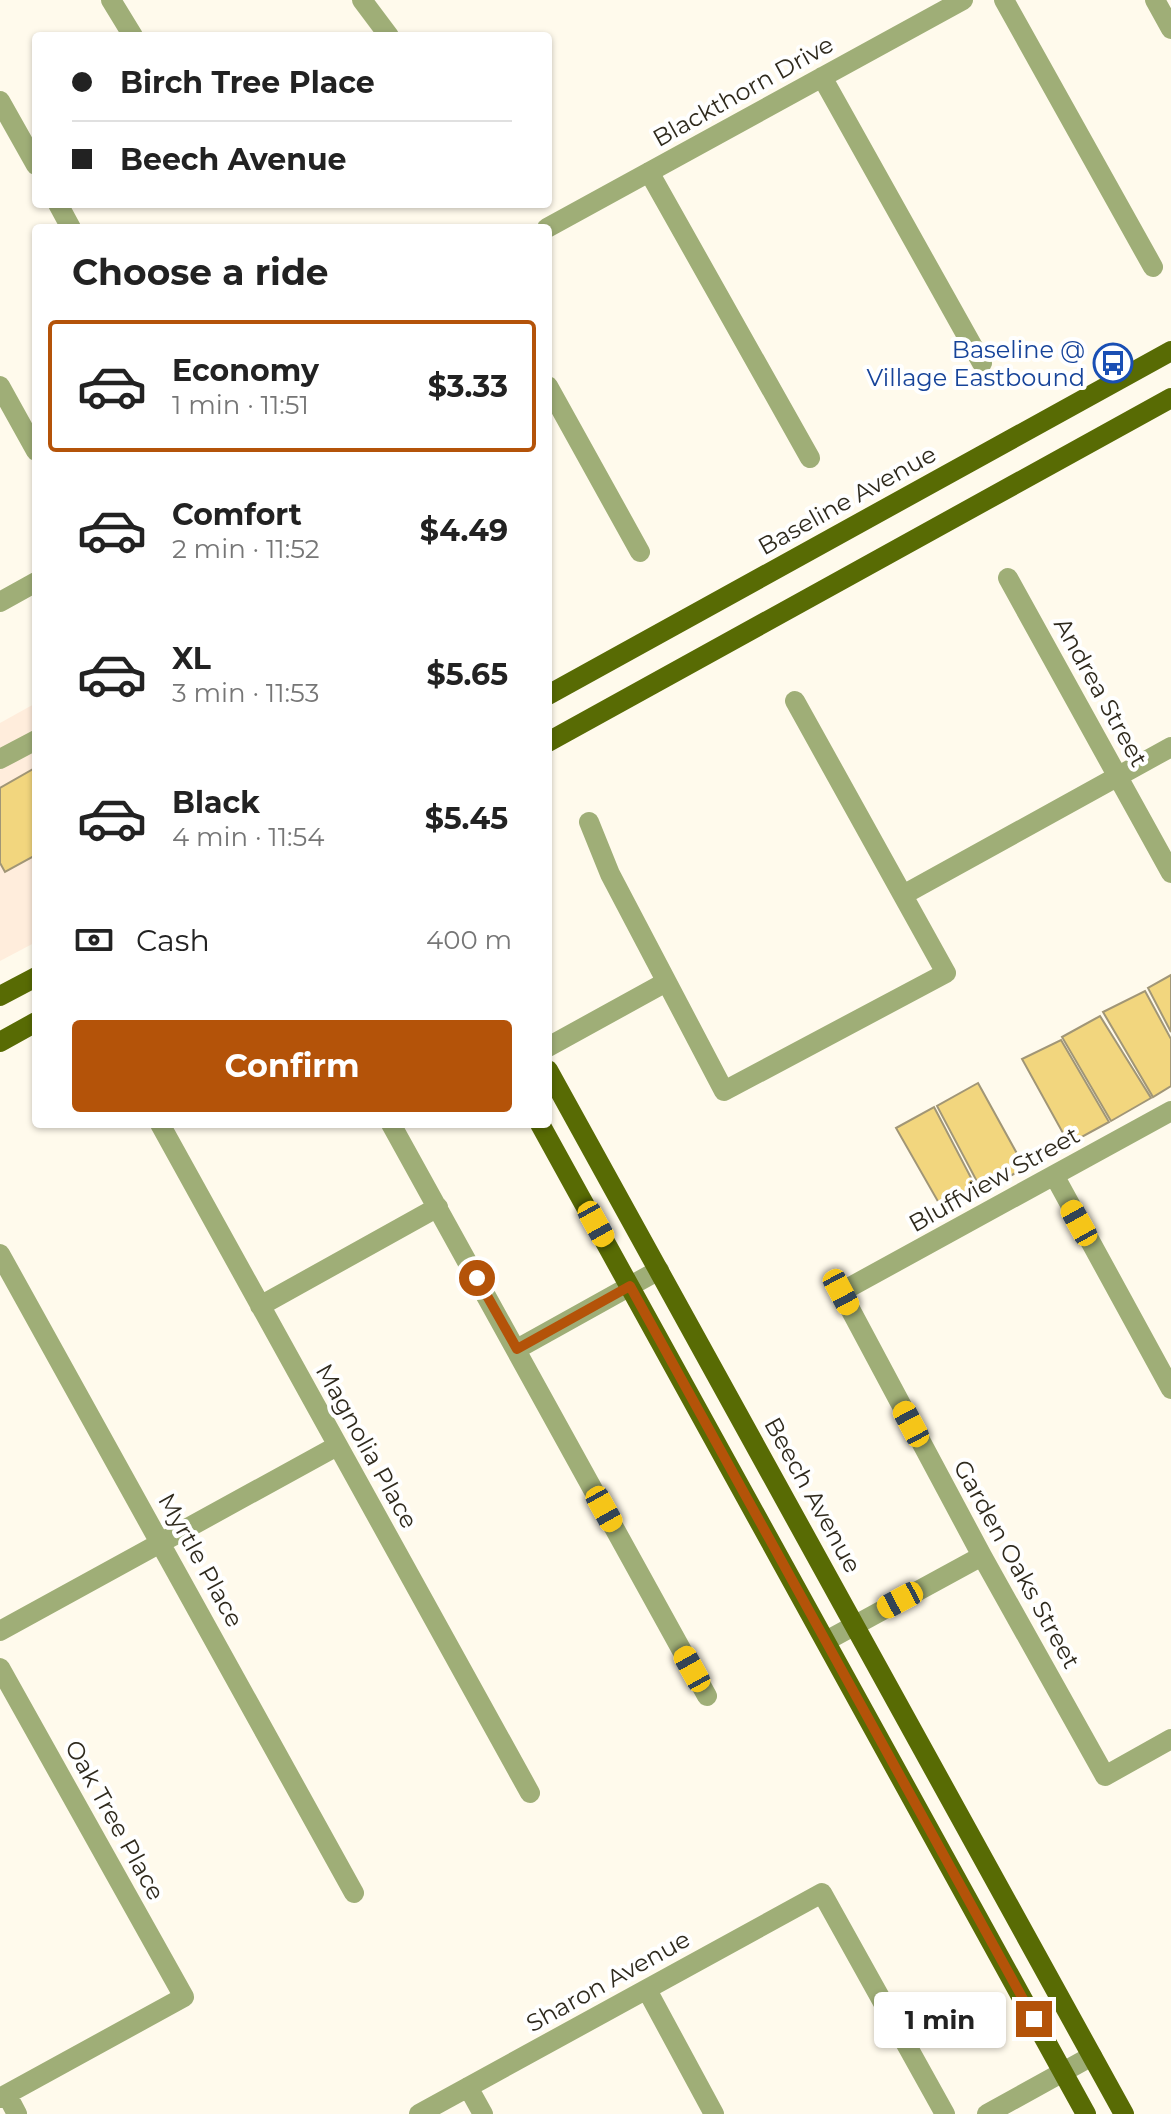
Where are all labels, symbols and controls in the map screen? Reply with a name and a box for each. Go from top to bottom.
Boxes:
street label: Blackthorn Drive [648,29,838,153]
text: Birch Tree Place [120,64,375,101]
text: Beech Avenue [120,141,346,178]
text: Choose a ride [72,250,329,294]
place label: Baseline @ Village Eastbound [866,335,1085,392]
bus stop icon: Baseline @ Village Eastbound [1092,342,1134,384]
icon: car [76,350,148,422]
text: Economy [172,352,319,389]
text: $3.33 [428,368,508,405]
text: 1 min · 11:51 [172,389,309,421]
street label: Baseline Avenue [753,439,941,561]
icon: car [76,494,148,566]
text: Comfort [172,496,302,533]
text: $4.49 [420,512,508,549]
text: 2 min · 11:52 [172,533,320,565]
street label: Andrea Street [1048,612,1154,772]
icon: car [76,638,148,710]
text: XL [172,640,211,677]
text: $5.65 [427,656,508,693]
text: 3 min · 11:53 [172,677,319,709]
icon: car [76,782,148,854]
text: Black [172,784,260,821]
text: $5.45 [425,800,508,837]
text: 4 min · 11:54 [172,821,325,853]
icon: cash [72,918,116,962]
text: Cash [136,922,210,959]
text: 400 m [426,924,512,956]
button: Confirm [72,1020,512,1112]
street label: Bluffview Street [903,1120,1085,1238]
car [1057,1196,1101,1250]
car [574,1197,618,1251]
route start [459,1260,495,1296]
car [819,1265,863,1319]
street label: Magnolia Place [310,1359,424,1533]
car [889,1397,933,1451]
street label: Beech Avenue [758,1412,868,1578]
street label: Garden Oaks Street [948,1455,1087,1674]
car [582,1482,626,1536]
street label: Myrtle Place [152,1488,250,1632]
car [873,1578,927,1622]
car [670,1642,714,1696]
street label: Oak Tree Place [59,1735,171,1905]
street label: Sharon Avenue [521,1924,695,2038]
callout: 1 min [874,1991,1006,2047]
route end [1016,2001,1052,2037]
text: 1 min [905,2004,975,2036]

